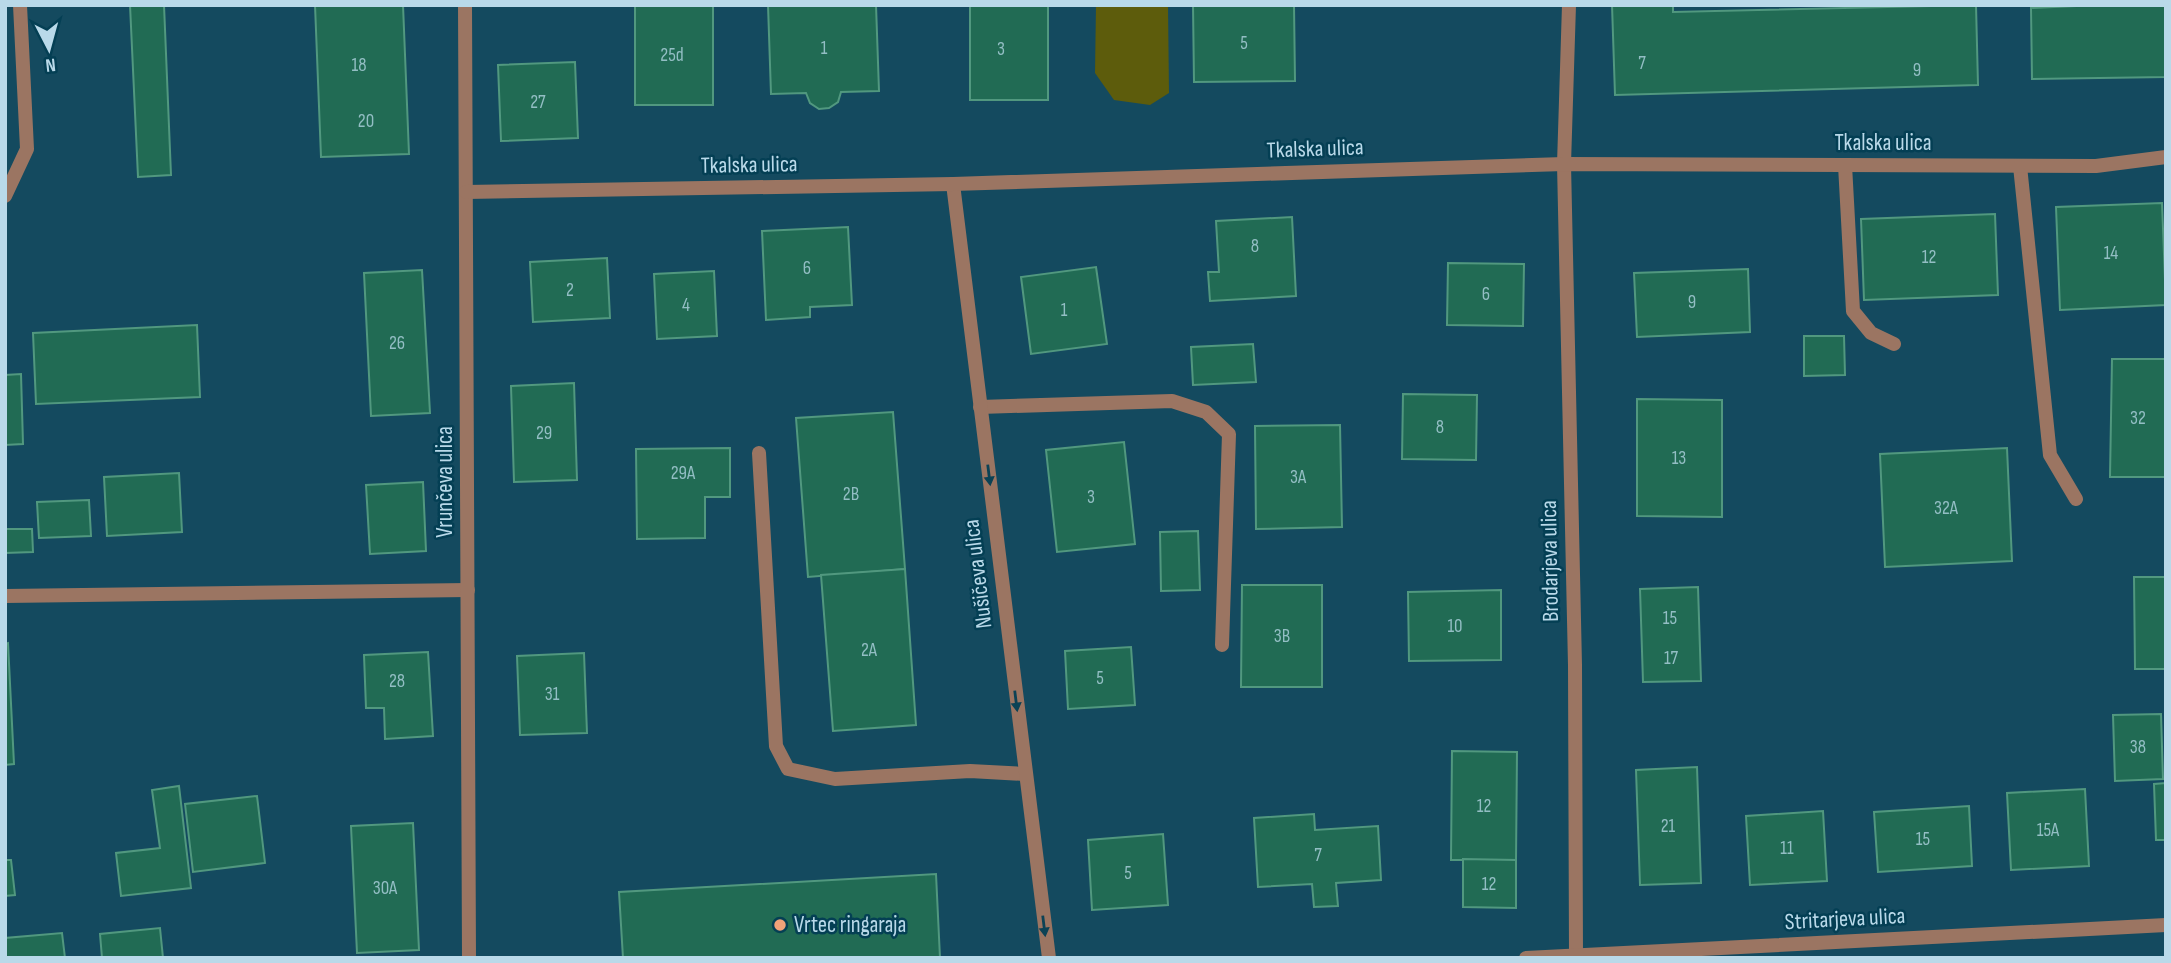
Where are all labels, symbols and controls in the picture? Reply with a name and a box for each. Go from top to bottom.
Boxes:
north arrow [14,14,84,84]
house number: 5 [1240,32,1248,55]
house number: 1 [821,37,828,60]
house number: 3 [997,38,1005,61]
house number: 25d [660,44,684,67]
text: N [44,52,57,76]
house number: 7 [1638,52,1646,75]
house number: 18 [352,54,366,77]
house number: 9 [1913,59,1921,82]
house number: 27 [530,91,546,114]
house number: 20 [358,110,374,133]
street label: Tkalska ulica [1834,129,1932,157]
street label: Tkalska ulica [1266,133,1364,165]
street label: Tkalska ulica [700,150,798,180]
house number: 8 [1251,235,1259,258]
house number: 14 [2104,242,2118,265]
house number: 12 [1922,246,1936,269]
house number: 6 [803,257,811,280]
house number: 2 [566,279,574,302]
house number: 6 [1482,283,1490,306]
house number: 9 [1688,291,1696,314]
house number: 4 [682,294,690,317]
house number: 1 [1061,299,1068,322]
house number: 26 [389,332,405,355]
house number: 32 [2130,407,2146,430]
house number: 8 [1436,416,1444,439]
house number: 29 [536,422,552,445]
street label: Vrunčeva ulica [431,426,459,538]
house number: 13 [1672,447,1686,470]
house number: 29A [671,462,696,485]
one-way arrow [983,464,994,486]
house number: 3A [1290,466,1307,489]
house number: 2B [843,483,859,506]
house number: 3 [1087,486,1095,509]
house number: 32A [1934,497,1959,520]
street label: Brodarjeva ulica [1535,500,1565,622]
street label: Nušičeva ulica [957,518,999,630]
house number: 15 [1663,607,1677,630]
house number: 10 [1447,615,1463,638]
house number: 3B [1274,625,1290,648]
house number: 2A [861,639,878,662]
house number: 17 [1664,647,1679,670]
house number: 5 [1096,667,1104,690]
house number: 28 [389,670,405,693]
house number: 31 [545,683,560,706]
one-way arrow [1010,690,1021,712]
house number: 38 [2130,736,2146,759]
house number: 12 [1477,795,1491,818]
house number: 21 [1661,815,1676,838]
house number: 15A [2037,819,2060,842]
house number: 15 [1916,828,1930,851]
house number: 11 [1780,837,1794,860]
house number: 7 [1314,844,1322,867]
house number: 5 [1124,862,1132,885]
house number: 12 [1482,873,1496,896]
house number: 30A [373,877,398,900]
street label: Stritarjeva ulica [1784,902,1906,936]
place label: Vrtec ringaraja [794,911,906,939]
one-way arrow [1039,915,1050,937]
marker: Vrtec ringaraja [772,917,788,933]

